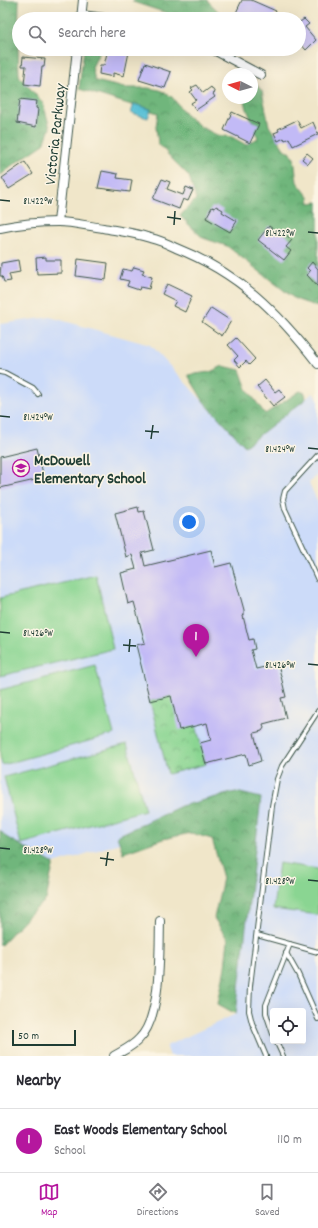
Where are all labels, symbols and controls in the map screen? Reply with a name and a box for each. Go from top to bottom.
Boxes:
search box [12,12,306,56]
icon: search [26,23,48,45]
text: Search here [58,23,126,45]
north arrow [222,68,258,104]
street label: Victoria Parkway [40,82,73,186]
text: 81.422°W [23,195,53,209]
text: 81.422°W [265,227,295,241]
text: 81.424°W [23,411,53,425]
text: 81.424°W [265,443,295,457]
place label: McDowell Elementary School [34,450,146,491]
school or university icon: McDowell Elementary School [11,458,31,478]
your location [179,512,199,532]
pin: 1 [183,624,209,657]
text: 81.426°W [23,627,53,641]
text: 81.426°W [265,659,295,673]
text: 81.428°W [23,844,53,858]
text: 81.428°W [265,875,295,889]
map controls [270,1008,306,1044]
button: locate [270,1008,306,1044]
scale bar [12,1028,76,1047]
text: 50 m [18,1029,39,1045]
text: Nearby [16,1070,60,1094]
text: East Woods Elementary School [54,1120,227,1142]
text: 1 [28,1131,30,1150]
text: 110 m [277,1131,302,1150]
text: School [54,1142,86,1161]
tab: Map [38,1181,60,1221]
tab: Directions [137,1181,179,1221]
tab: Saved [255,1181,280,1221]

